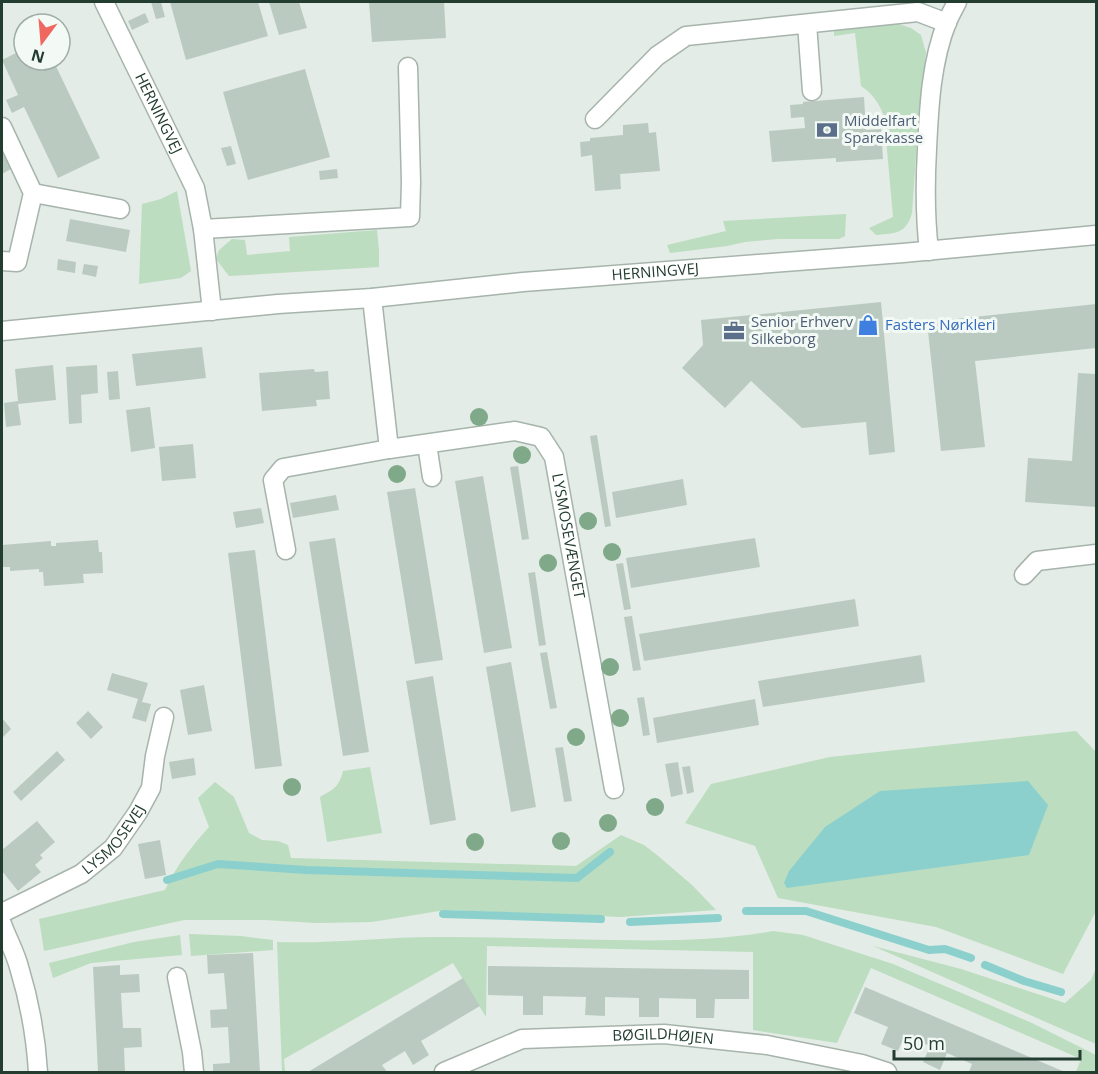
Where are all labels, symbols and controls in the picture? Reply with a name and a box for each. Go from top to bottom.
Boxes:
north arrow [12,12,72,72]
text: N [29,44,47,69]
street label: HERNINGVEJ [131,69,188,157]
place label: Middelfart Sparekasse [844,110,923,147]
bank icon: Middelfart Sparekasse [815,118,839,142]
street label: HERNINGVEJ [611,258,700,284]
place label: Senior Erhverv Silkeborg [751,311,853,348]
shop icon: Fasters Nørkleri [856,313,880,337]
place label: Fasters Nørkleri [885,314,996,334]
office icon: Senior Erhverv Silkeborg [722,319,746,343]
street label: LYSMOSEVÆNGET [548,471,591,601]
street label: LYSMOSEVEJ [77,801,149,878]
street label: BØGILDHØJEN [612,1023,715,1048]
scale bar [894,1023,1080,1061]
text: 50 m [903,1031,945,1055]

